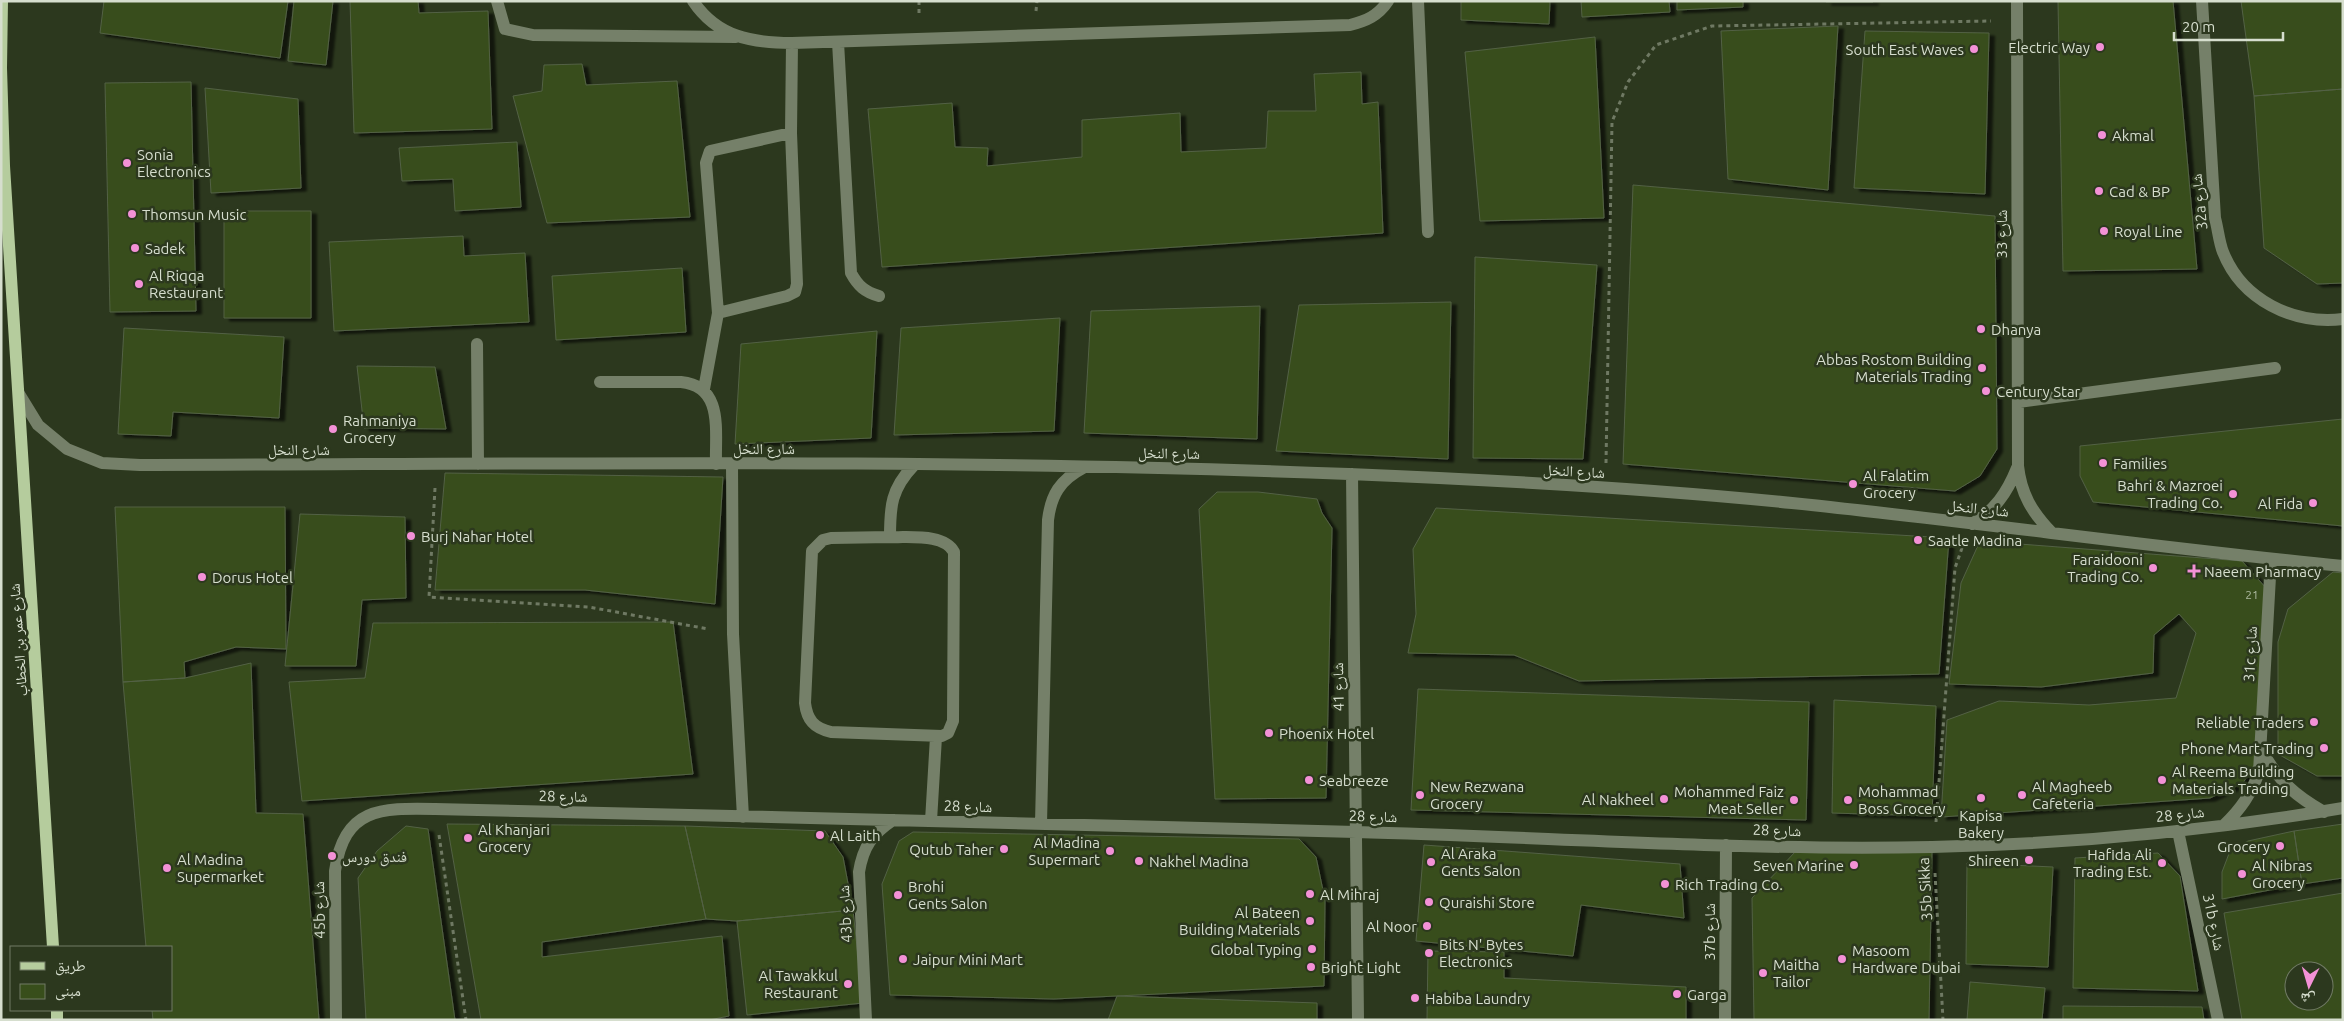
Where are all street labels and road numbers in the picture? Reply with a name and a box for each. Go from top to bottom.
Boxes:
street label: 32a شارع [2188,173,2212,231]
street label: شارع 33 [1993,209,2012,258]
street label: شارع النخل [733,440,795,459]
street label: شارع النخل [268,441,330,460]
street label: شارع النخل [1138,444,1200,464]
street label: شارع النخل [1543,461,1605,483]
street label: شارع النخل [1946,496,2010,522]
street label: شارع عمر بن الخطاب [6,583,32,697]
street label: 31c شارع [2240,626,2262,682]
street label: شارع 41 [1329,662,1349,712]
street label: شارع 28 [538,787,588,807]
street label: شارع 28 [943,797,993,817]
street label: شارع 28 [2155,803,2206,827]
street label: شارع 28 [1348,807,1398,827]
street label: شارع 28 [1752,821,1802,841]
street label: 35b Sikka [1915,857,1935,921]
street label: 45b شارع [310,881,330,939]
street label: 43b شارع [835,885,857,943]
street label: 31b شارع [2198,892,2228,953]
street label: 37b شارع [1701,903,1720,961]

